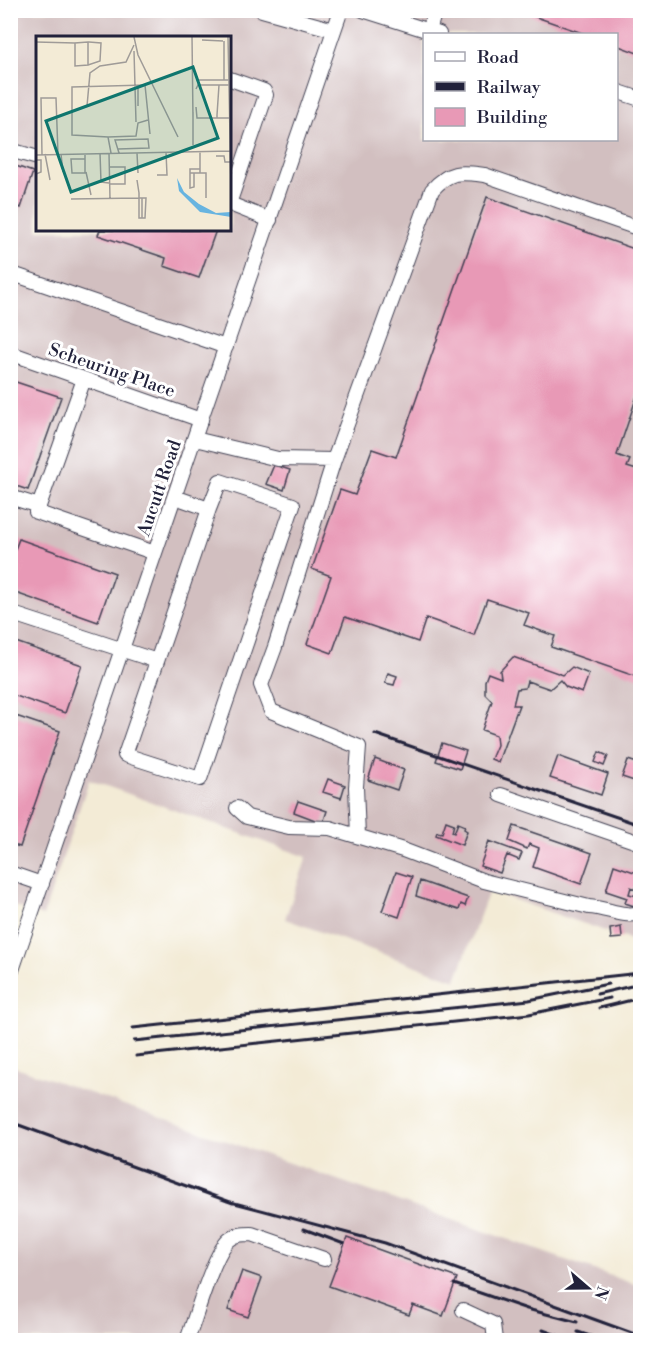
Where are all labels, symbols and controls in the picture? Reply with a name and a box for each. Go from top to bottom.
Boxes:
legend [423,33,618,141]
inset map [36,36,231,231]
text: Road [477,46,520,69]
text: Railway [477,76,541,99]
text: Building [476,106,548,129]
street label: Scheuring Place [46,338,178,403]
street label: Aucutt Road [132,436,187,540]
north arrow [558,1258,618,1318]
text: N [589,1283,613,1302]

